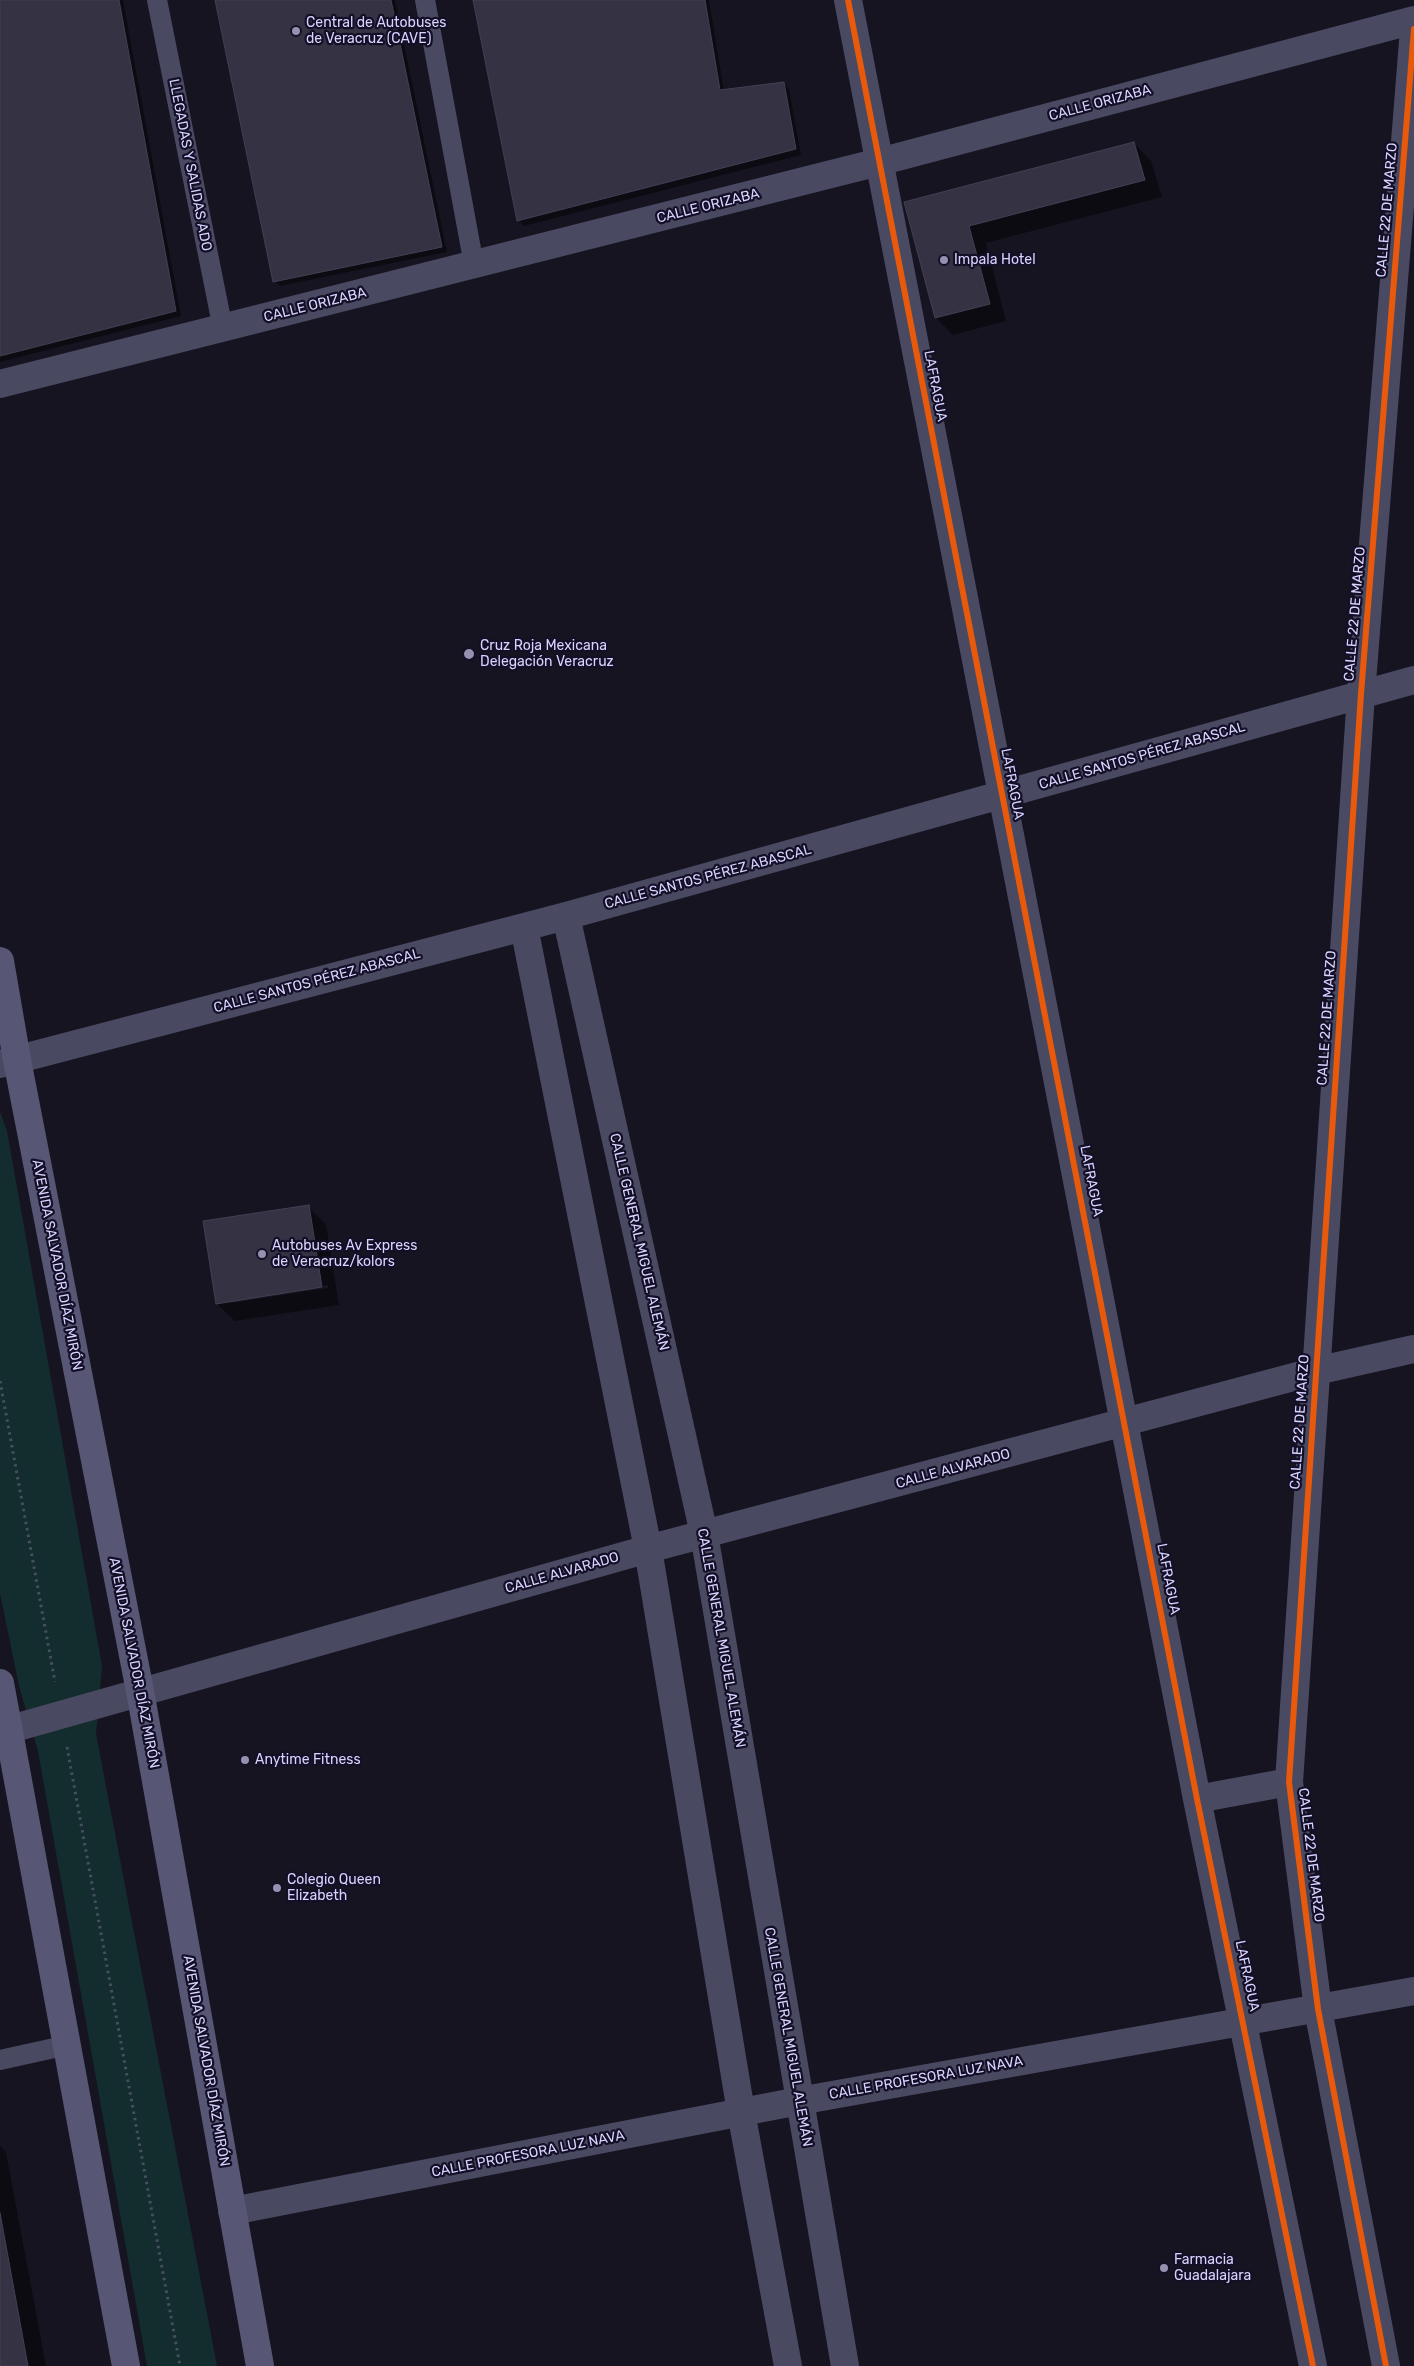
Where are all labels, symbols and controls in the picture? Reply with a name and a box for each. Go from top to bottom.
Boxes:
place label: Central de Autobuses de Veracruz (CAVE) [306,15,446,48]
marker: Central de Autobuses de Veracruz (CAVE) [290,25,302,37]
street label: LLEGADAS Y SALIDAS ADO [165,77,215,253]
street label: CALLE ORIZABA [1047,81,1153,125]
street label: CALLE 22 DE MARZO [1373,142,1401,278]
street label: CALLE ORIZABA [655,185,761,227]
place label: Impala Hotel [954,252,1036,268]
marker: Impala Hotel [938,254,950,266]
street label: CALLE ORIZABA [262,284,368,326]
street label: LAFRAGUA [920,349,950,423]
street label: CALLE 22 DE MARZO [1341,546,1369,682]
place label: Cruz Roja Mexicana Delegación Veracruz [480,638,614,670]
marker: Cruz Roja Mexicana Delegación Veracruz [462,647,476,661]
street label: CALLE SANTOS PÉREZ ABASCAL [1037,719,1247,793]
street label: LAFRAGUA [997,747,1027,821]
street label: CALLE SANTOS PÉREZ ABASCAL [603,841,813,913]
street label: CALLE SANTOS PÉREZ ABASCAL [212,945,422,1017]
street label: CALLE 22 DE MARZO [1314,950,1340,1086]
street label: CALLE GENERAL MIGUEL ALEMÁN [606,1132,672,1352]
street label: LAFRAGUA [1076,1144,1106,1218]
street label: AVENIDA SALVADOR DÍAZ MIRÓN [28,1158,86,1372]
place label: Autobuses Av Express de Veracruz/kolors [272,1238,417,1270]
marker: Autobuses Av Express de Veracruz/kolors [256,1248,268,1260]
street label: CALLE 22 DE MARZO [1287,1354,1313,1490]
street label: CALLE ALVARADO [894,1446,1012,1492]
street label: CALLE GENERAL MIGUEL ALEMÁN [693,1527,749,1749]
street label: LAFRAGUA [1153,1542,1183,1616]
street label: CALLE ALVARADO [503,1549,621,1597]
street label: AVENIDA SALVADOR DÍAZ MIRÓN [105,1556,163,1770]
place label: Anytime Fitness [255,1752,361,1768]
marker: Anytime Fitness [239,1754,251,1766]
street label: CALLE 22 DE MARZO [1294,1787,1328,1923]
place label: Colegio Queen Elizabeth [287,1872,381,1904]
marker: Colegio Queen Elizabeth [271,1882,283,1894]
street label: CALLE GENERAL MIGUEL ALEMÁN [760,1926,816,2148]
street label: LAFRAGUA [1231,1939,1263,2013]
street label: AVENIDA SALVADOR DÍAZ MIRÓN [179,1954,233,2168]
street label: CALLE PROFESORA LUZ NAVA [828,2053,1024,2103]
street label: CALLE PROFESORA LUZ NAVA [430,2127,626,2181]
place label: Farmacia Guadalajara [1174,2252,1251,2284]
marker: Farmacia Guadalajara [1158,2262,1170,2274]

